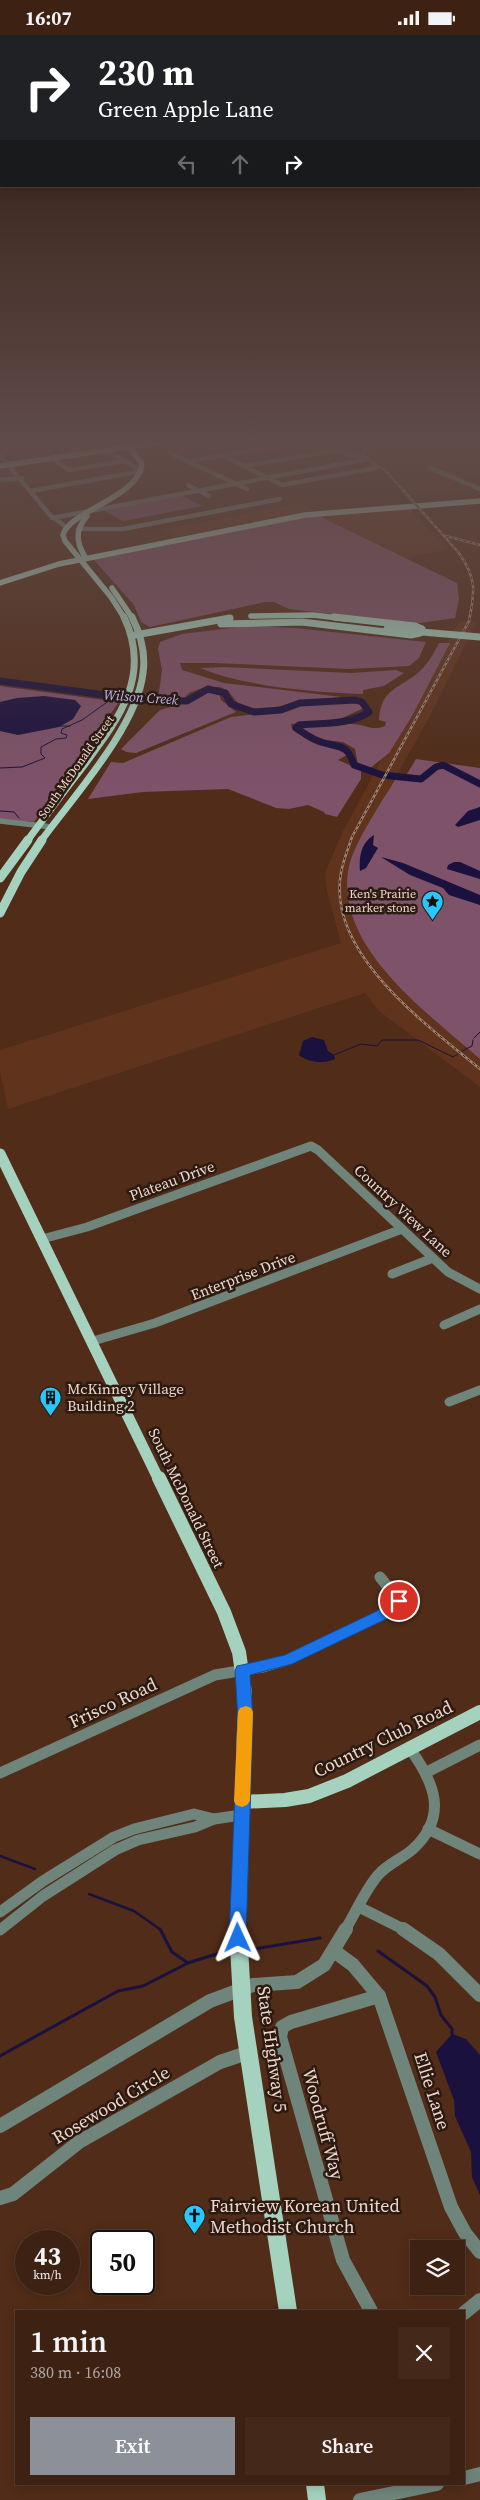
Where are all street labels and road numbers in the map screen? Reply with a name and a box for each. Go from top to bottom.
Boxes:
street label: South McDonald Street [34,712,118,822]
street label: Plateau Drive [126,1155,218,1206]
street label: Country View Lane [350,1160,457,1262]
street label: Enterprise Drive [188,1246,298,1305]
street label: South McDonald Street [143,1424,230,1571]
street label: Frisco Road [65,1671,161,1734]
street label: Country Club Road [309,1694,456,1783]
street label: State Highway 5 [251,1984,294,2114]
street label: Ellie Lane [408,2049,457,2133]
street label: Rosewood Circle [47,2060,174,2150]
street label: Woodruff Way [297,2066,350,2183]

